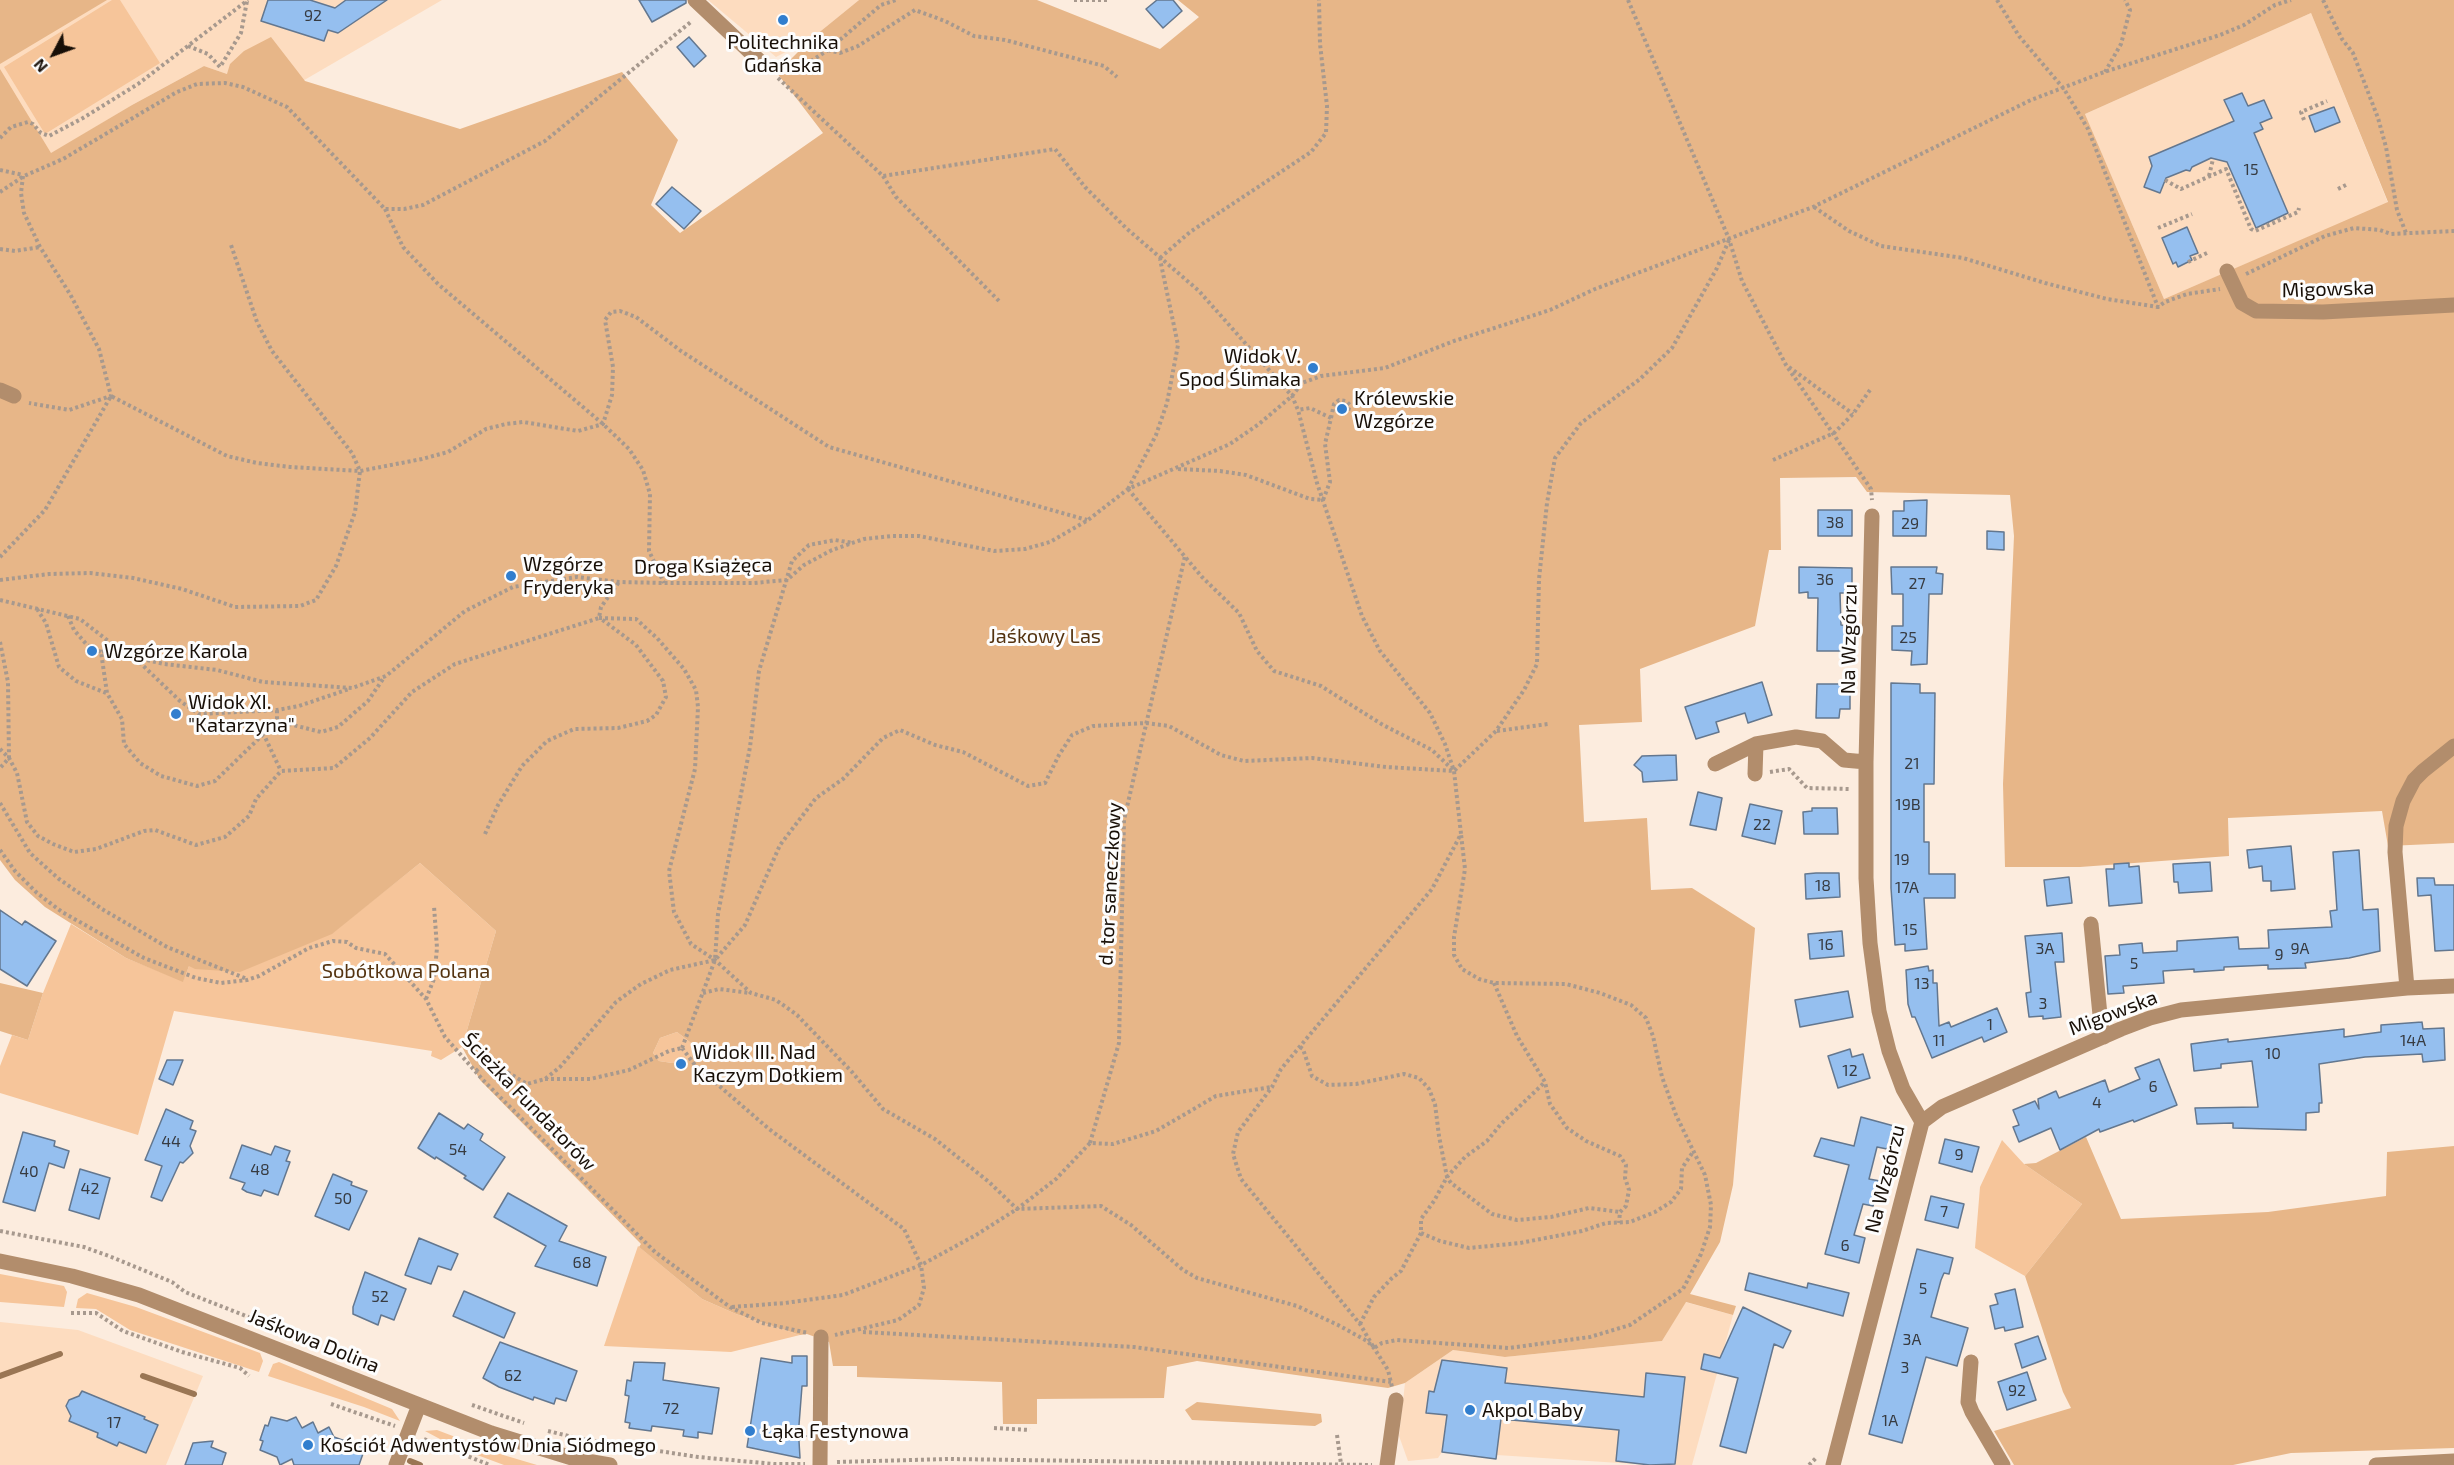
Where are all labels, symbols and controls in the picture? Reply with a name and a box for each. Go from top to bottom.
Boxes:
house number: 92 [304,6,322,26]
marker: Politechnika Gdańska [776,13,790,27]
north arrow [24,24,84,84]
place label: Politechnika Gdańska [727,30,839,77]
text: N [29,56,51,77]
house number: 15 [2244,160,2258,180]
street label: Migowska [2281,275,2375,303]
place label: Widok V. Spod Ślimaka [1179,344,1301,391]
marker: Widok V. Spod Ślimaka [1306,361,1320,375]
place label: Królewskie Wzgórze [1354,386,1454,433]
marker: Królewskie Wzgórze [1335,402,1349,416]
house number: 38 [1826,513,1844,533]
house number: 29 [1901,514,1919,534]
place label: Wzgórze Fryderyka [523,552,614,599]
street label: Droga Książęca [634,553,772,579]
marker: Wzgórze Fryderyka [504,569,518,583]
house number: 36 [1816,570,1834,590]
house number: 27 [1908,574,1926,594]
street label: Na Wzgórzu [1836,583,1862,695]
park label: Jaśkowy Las [989,624,1101,648]
house number: 25 [1899,628,1917,648]
place label: Wzgórze Karola [104,639,248,663]
marker: Wzgórze Karola [85,644,99,658]
place label: Widok XI. "Katarzyna" [188,690,295,737]
marker: Widok XI. "Katarzyna" [169,707,183,721]
house number: 21 [1904,754,1920,774]
house number: 19B [1895,795,1921,815]
street label: d. tor saneczkowy [1094,802,1126,966]
house number: 22 [1753,815,1771,835]
house number: 19 [1894,850,1910,870]
house number: 18 [1815,876,1831,896]
house number: 17A [1895,878,1919,898]
house number: 15 [1903,920,1917,940]
house number: 16 [1818,935,1834,955]
house number: 3A [2036,939,2054,959]
house number: 9A [2290,939,2310,959]
house number: 9 [2274,945,2284,965]
house number: 5 [2130,954,2138,974]
park label: Sobótkowa Polana [322,959,490,983]
house number: 13 [1914,974,1930,994]
street label: Migowska [2065,985,2161,1041]
house number: 3 [2039,994,2047,1014]
house number: 1 [1987,1015,1993,1035]
street label: Ścieżka Fundatorów [457,1028,601,1176]
house number: 11 [1933,1031,1945,1051]
house number: 14A [2400,1031,2426,1051]
place label: Widok III. Nad Kaczym Dołkiem [693,1040,843,1087]
house number: 10 [2265,1044,2281,1064]
marker: Widok III. Nad Kaczym Dołkiem [674,1057,688,1071]
house number: 12 [1842,1061,1858,1081]
house number: 6 [2148,1077,2158,1097]
house number: 4 [2092,1093,2102,1113]
street label: Na Wzgórzu [1860,1122,1910,1236]
house number: 44 [161,1132,181,1152]
house number: 54 [449,1140,467,1160]
house number: 9 [1954,1145,1964,1165]
house number: 48 [250,1160,270,1180]
house number: 40 [19,1162,39,1182]
house number: 42 [81,1179,99,1199]
house number: 50 [334,1189,352,1209]
house number: 7 [1940,1202,1948,1222]
house number: 6 [1840,1236,1850,1256]
house number: 68 [573,1253,591,1273]
house number: 5 [1919,1279,1927,1299]
house number: 52 [371,1287,389,1307]
street label: Jaśkowa Dolina [245,1304,383,1378]
house number: 3A [1903,1330,1921,1350]
house number: 3 [1901,1358,1909,1378]
house number: 62 [504,1366,522,1386]
house number: 92 [2008,1381,2026,1401]
place label: Akpol Baby [1482,1398,1583,1422]
house number: 72 [662,1399,680,1419]
marker: Akpol Baby [1463,1403,1477,1417]
house number: 1A [1882,1411,1898,1431]
house number: 17 [107,1413,121,1433]
place label: Łąka Festynowa [762,1419,909,1443]
marker: Łąka Festynowa [743,1424,757,1438]
place label: Kościół Adwentystów Dnia Siódmego [320,1433,656,1457]
marker: Kościół Adwentystów Dnia Siódmego [301,1438,315,1452]

